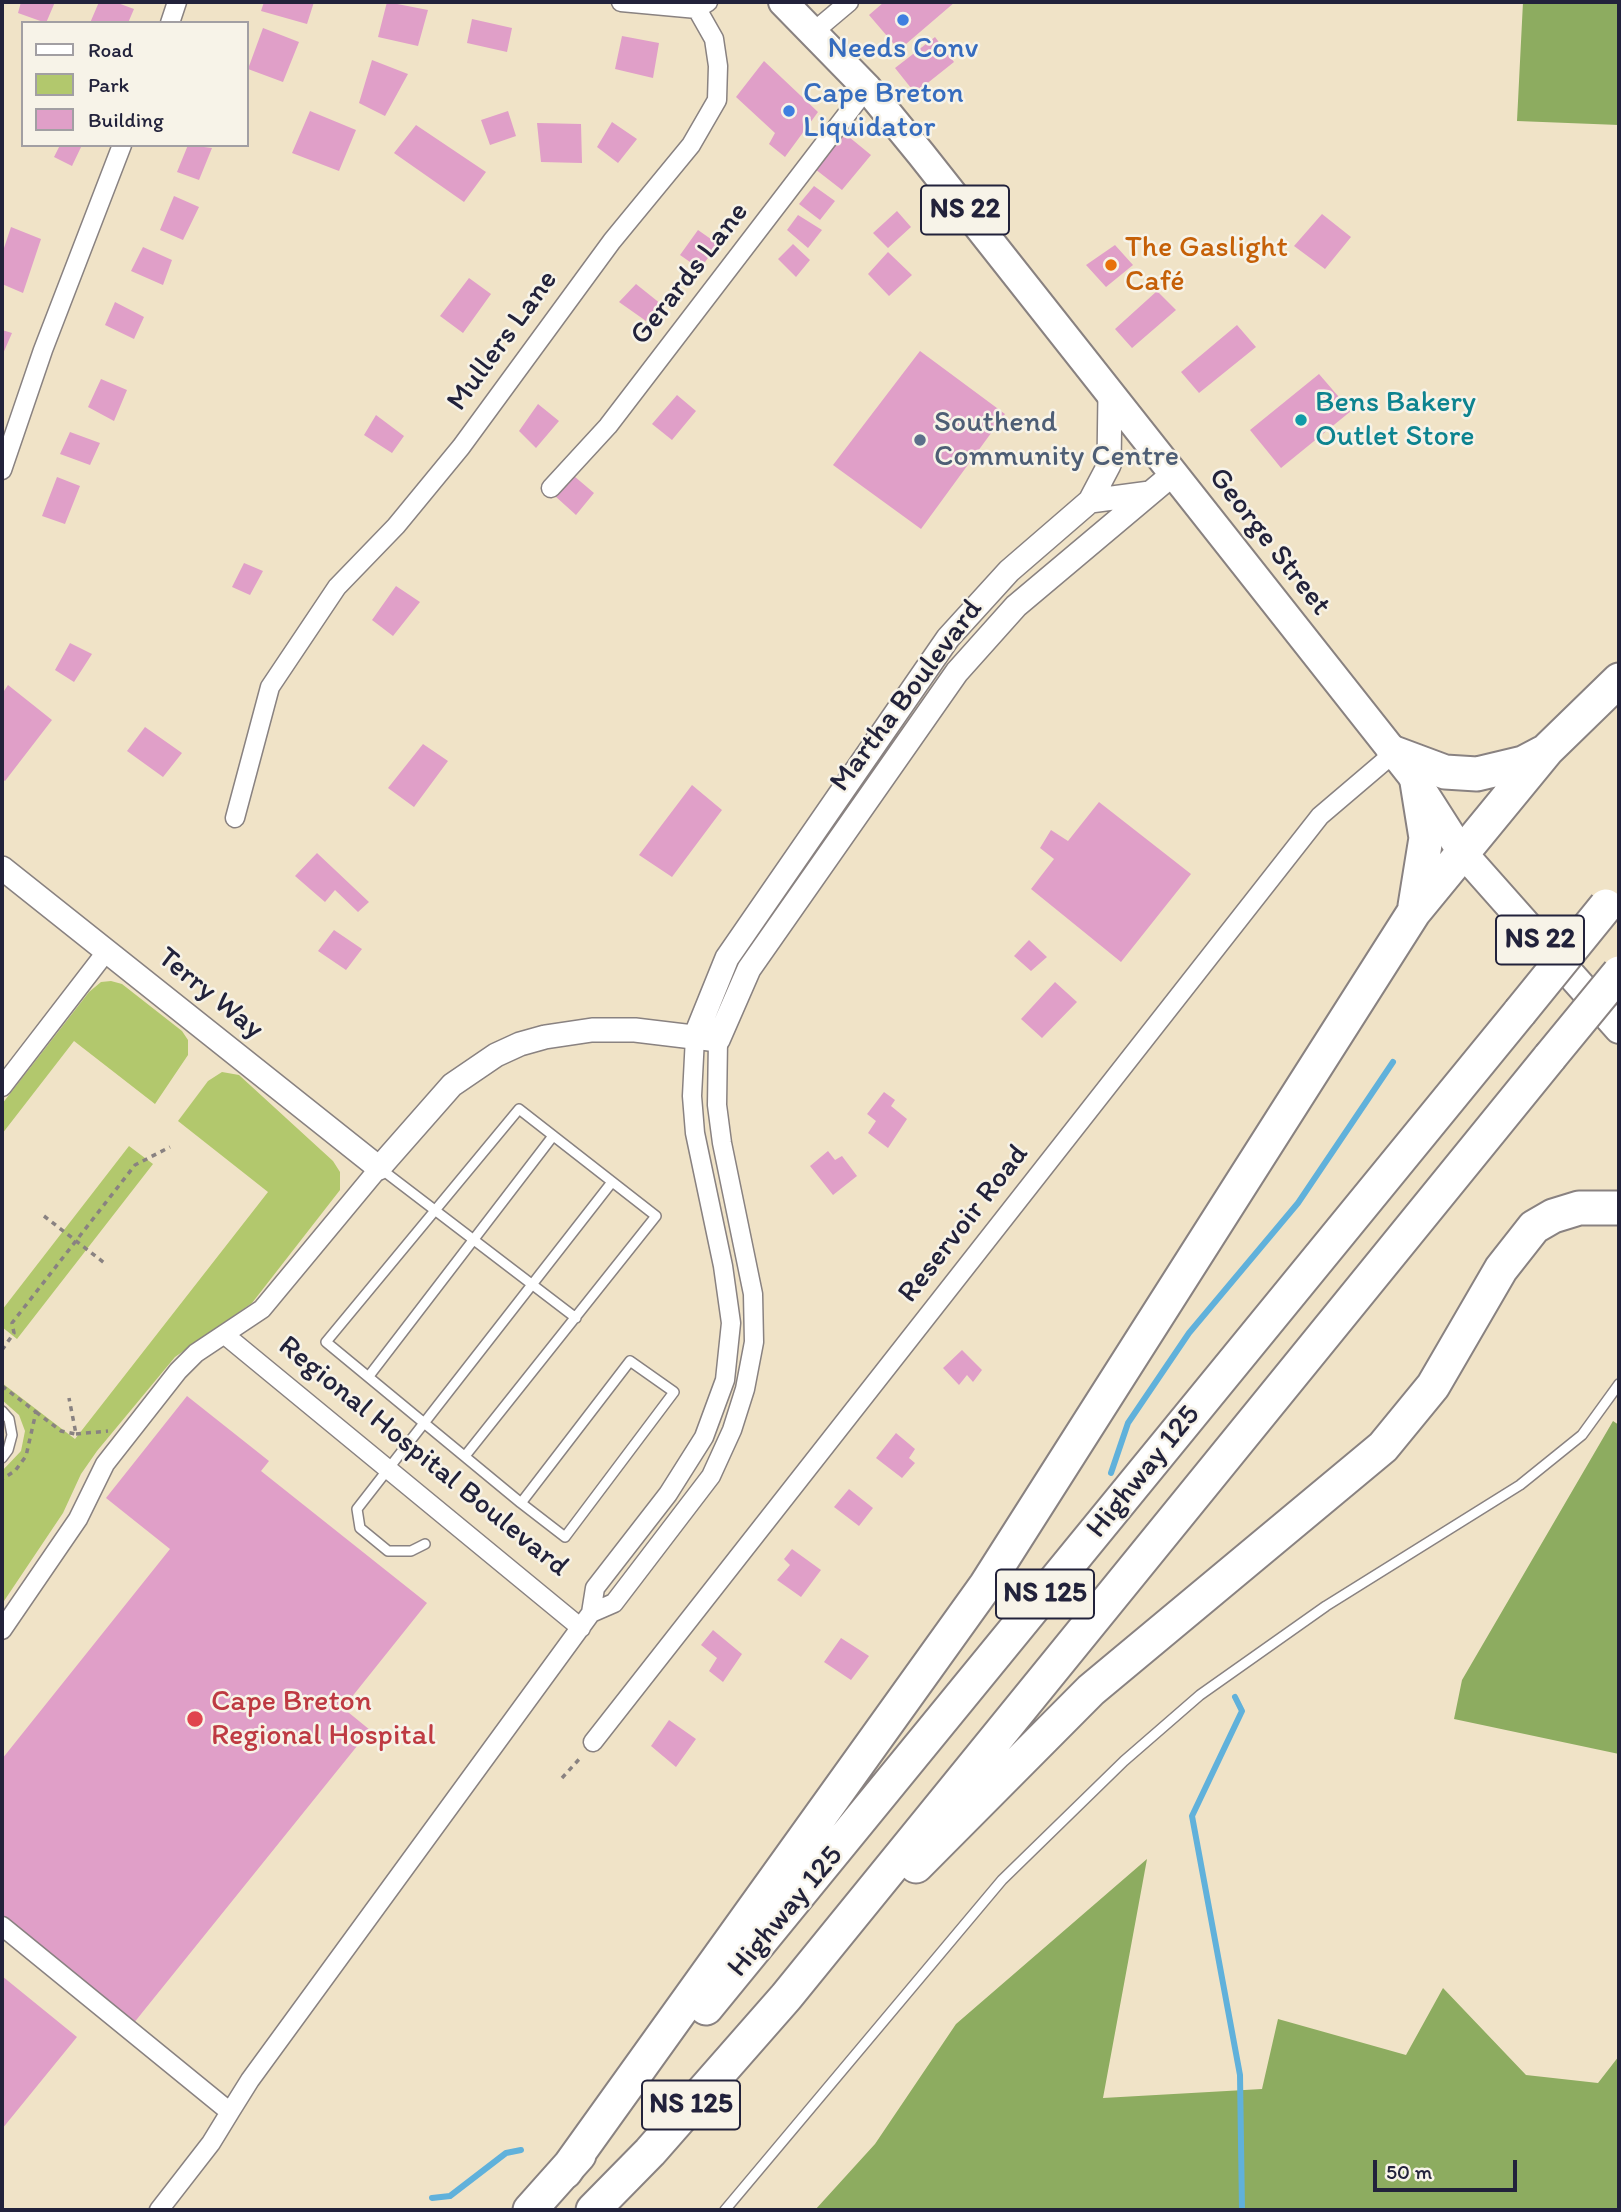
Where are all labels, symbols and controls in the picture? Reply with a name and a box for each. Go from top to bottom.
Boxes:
marker: Needs Conv [895,12,911,28]
legend [21,21,248,147]
place label: Needs Conv [828,31,978,67]
text: Road [88,37,133,62]
text: Park [88,72,129,97]
place label: Cape Breton Liquidator [803,76,964,146]
marker: Cape Breton Liquidator [781,103,797,119]
text: Building [88,107,164,132]
road number: NS 22 [921,186,1009,234]
street label: Gerards Lane [623,195,757,353]
place label: The Gaslight Café [1125,230,1288,300]
marker: The Gaslight Café [1103,257,1119,273]
street label: Mullers Lane [440,264,566,418]
place label: Bens Bakery Outlet Store [1315,385,1476,456]
place label: Southend Community Centre [934,405,1179,476]
marker: Bens Bakery Outlet Store [1293,412,1309,428]
marker: Southend Community Centre [912,432,928,448]
street label: George Street [1200,461,1338,623]
street label: Martha Boulevard [823,593,991,799]
road number: NS 22 [1496,916,1584,964]
street label: Terry Way [150,940,270,1048]
street label: Reservoir Road [891,1138,1037,1310]
street label: Regional Hospital Boulevard [270,1329,576,1585]
street label: Highway 125 [1079,1398,1209,1546]
road number: NS 125 [996,1570,1094,1618]
place label: Cape Breton Regional Hospital [211,1684,436,1754]
marker: Cape Breton Regional Hospital [185,1709,205,1729]
street label: Highway 125 [721,1839,851,1985]
road number: NS 125 [642,2080,740,2130]
scale bar [1376,2146,1520,2190]
text: 50 m [1386,2159,1432,2184]

